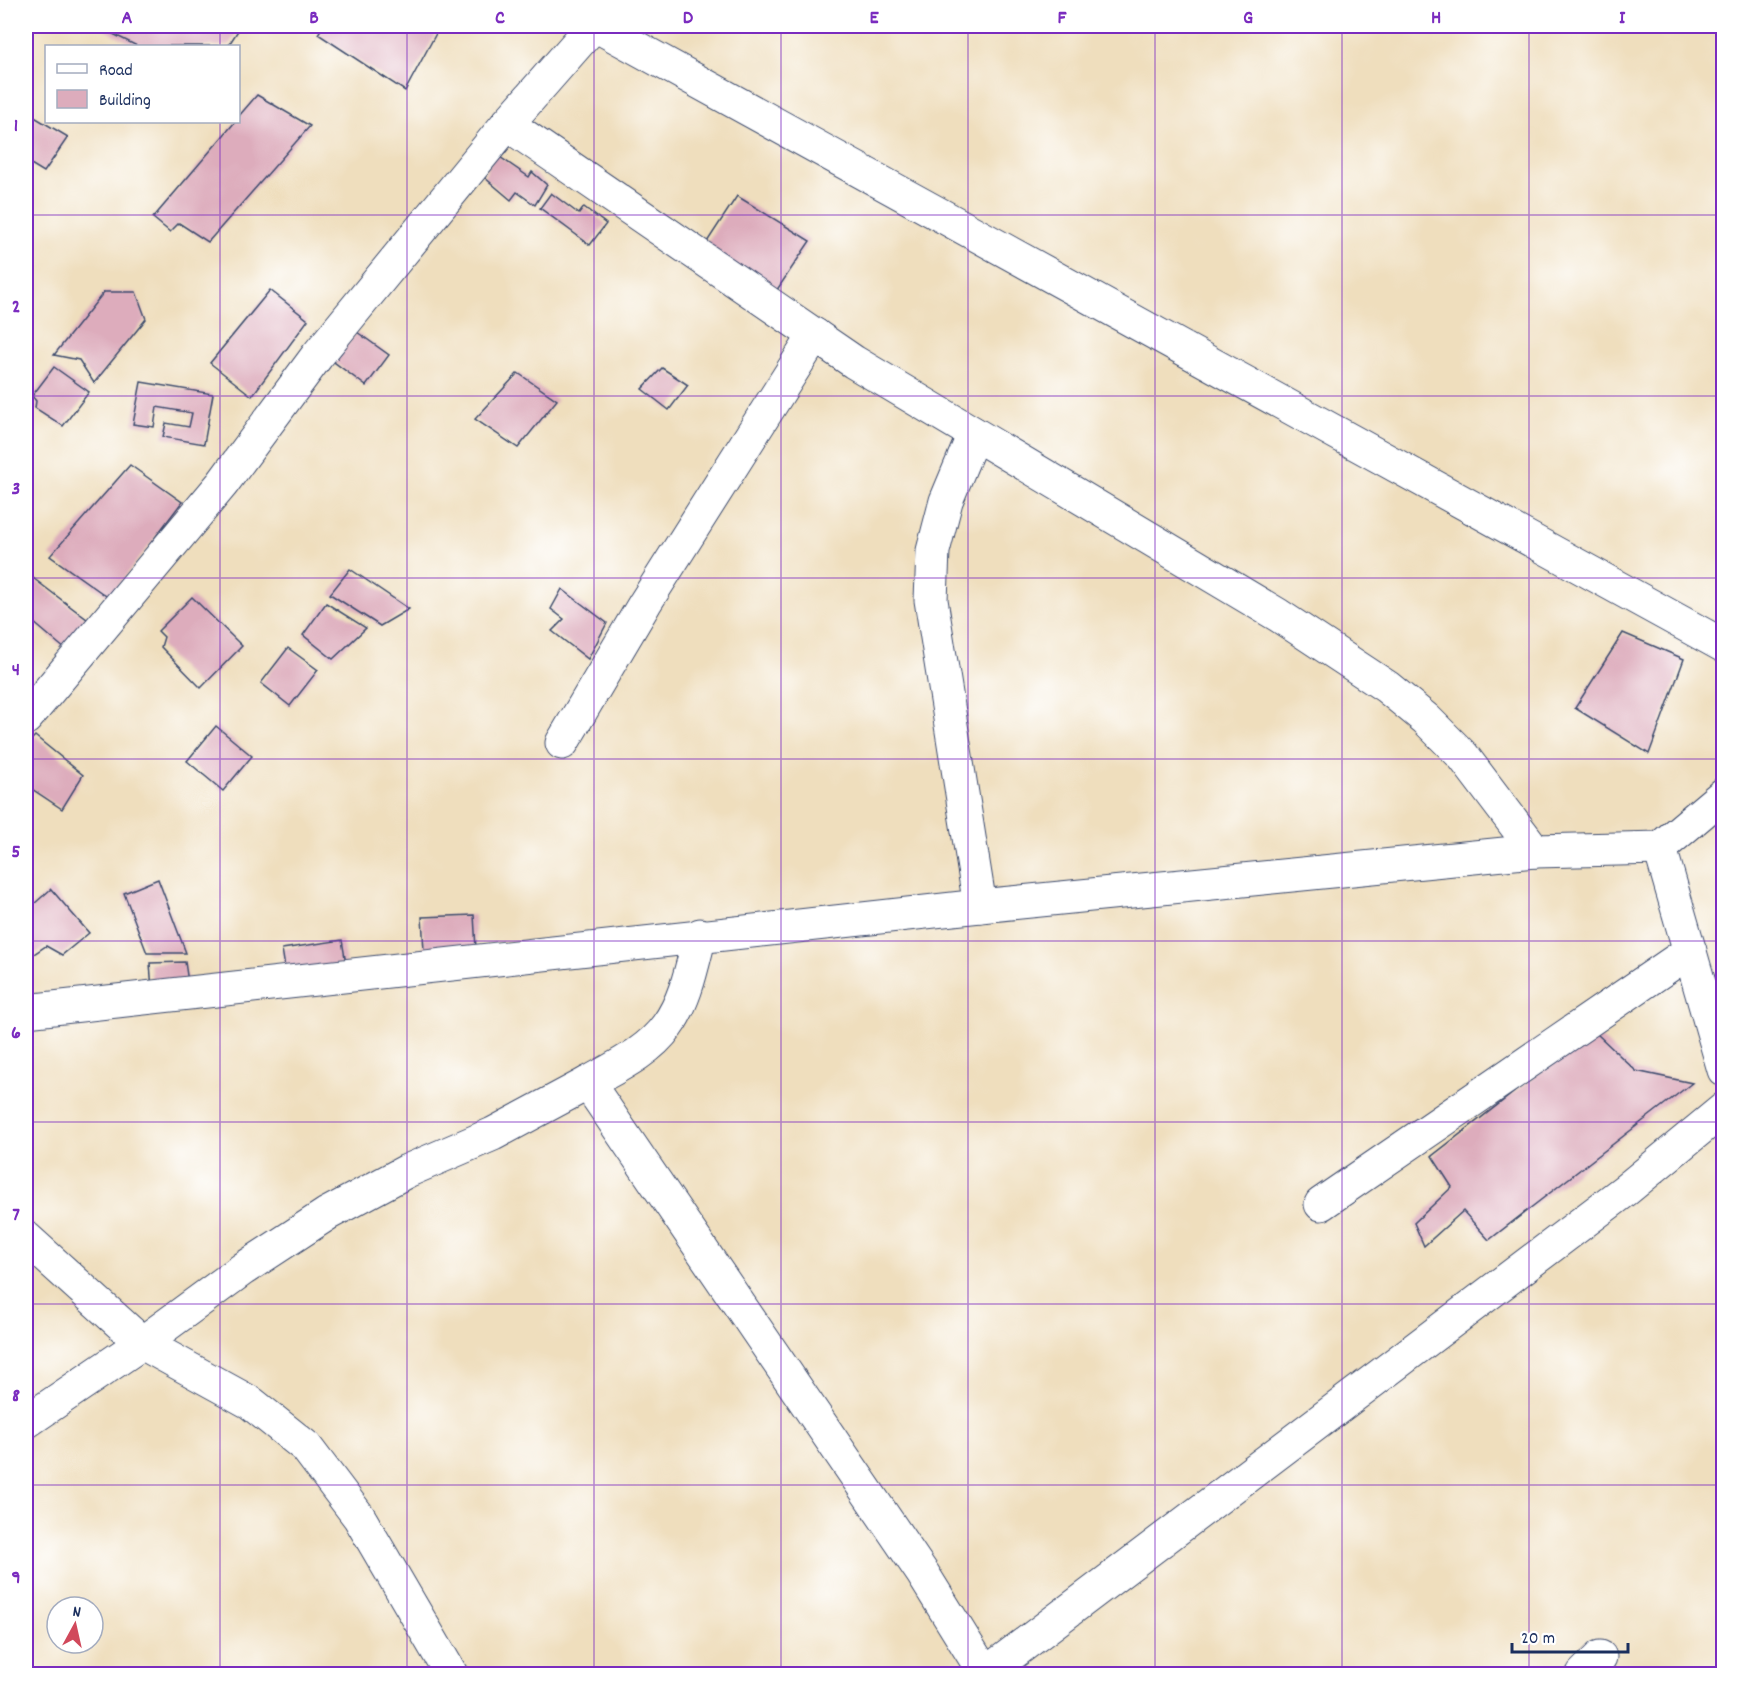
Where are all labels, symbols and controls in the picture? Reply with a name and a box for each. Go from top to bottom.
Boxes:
text: A [122,5,133,33]
text: B [309,5,319,33]
text: C [495,5,505,33]
text: D [683,5,694,33]
text: E [869,5,879,33]
text: F [1058,5,1068,33]
text: G [1243,5,1253,33]
text: H [1431,5,1441,33]
text: I [1619,5,1626,33]
legend [45,45,240,123]
text: Road [99,59,133,84]
text: Building [99,89,151,114]
text: 1 [14,113,18,141]
text: 2 [12,294,20,322]
text: 3 [12,476,20,504]
text: 4 [12,657,20,685]
text: 5 [11,839,21,867]
text: 6 [11,1020,21,1048]
text: 7 [12,1202,20,1230]
text: 8 [12,1383,20,1411]
text: 9 [11,1565,21,1593]
north arrow [45,1595,105,1655]
text: N [71,1601,82,1625]
scale bar [1512,1616,1628,1654]
text: 20 m [1521,1627,1555,1652]

